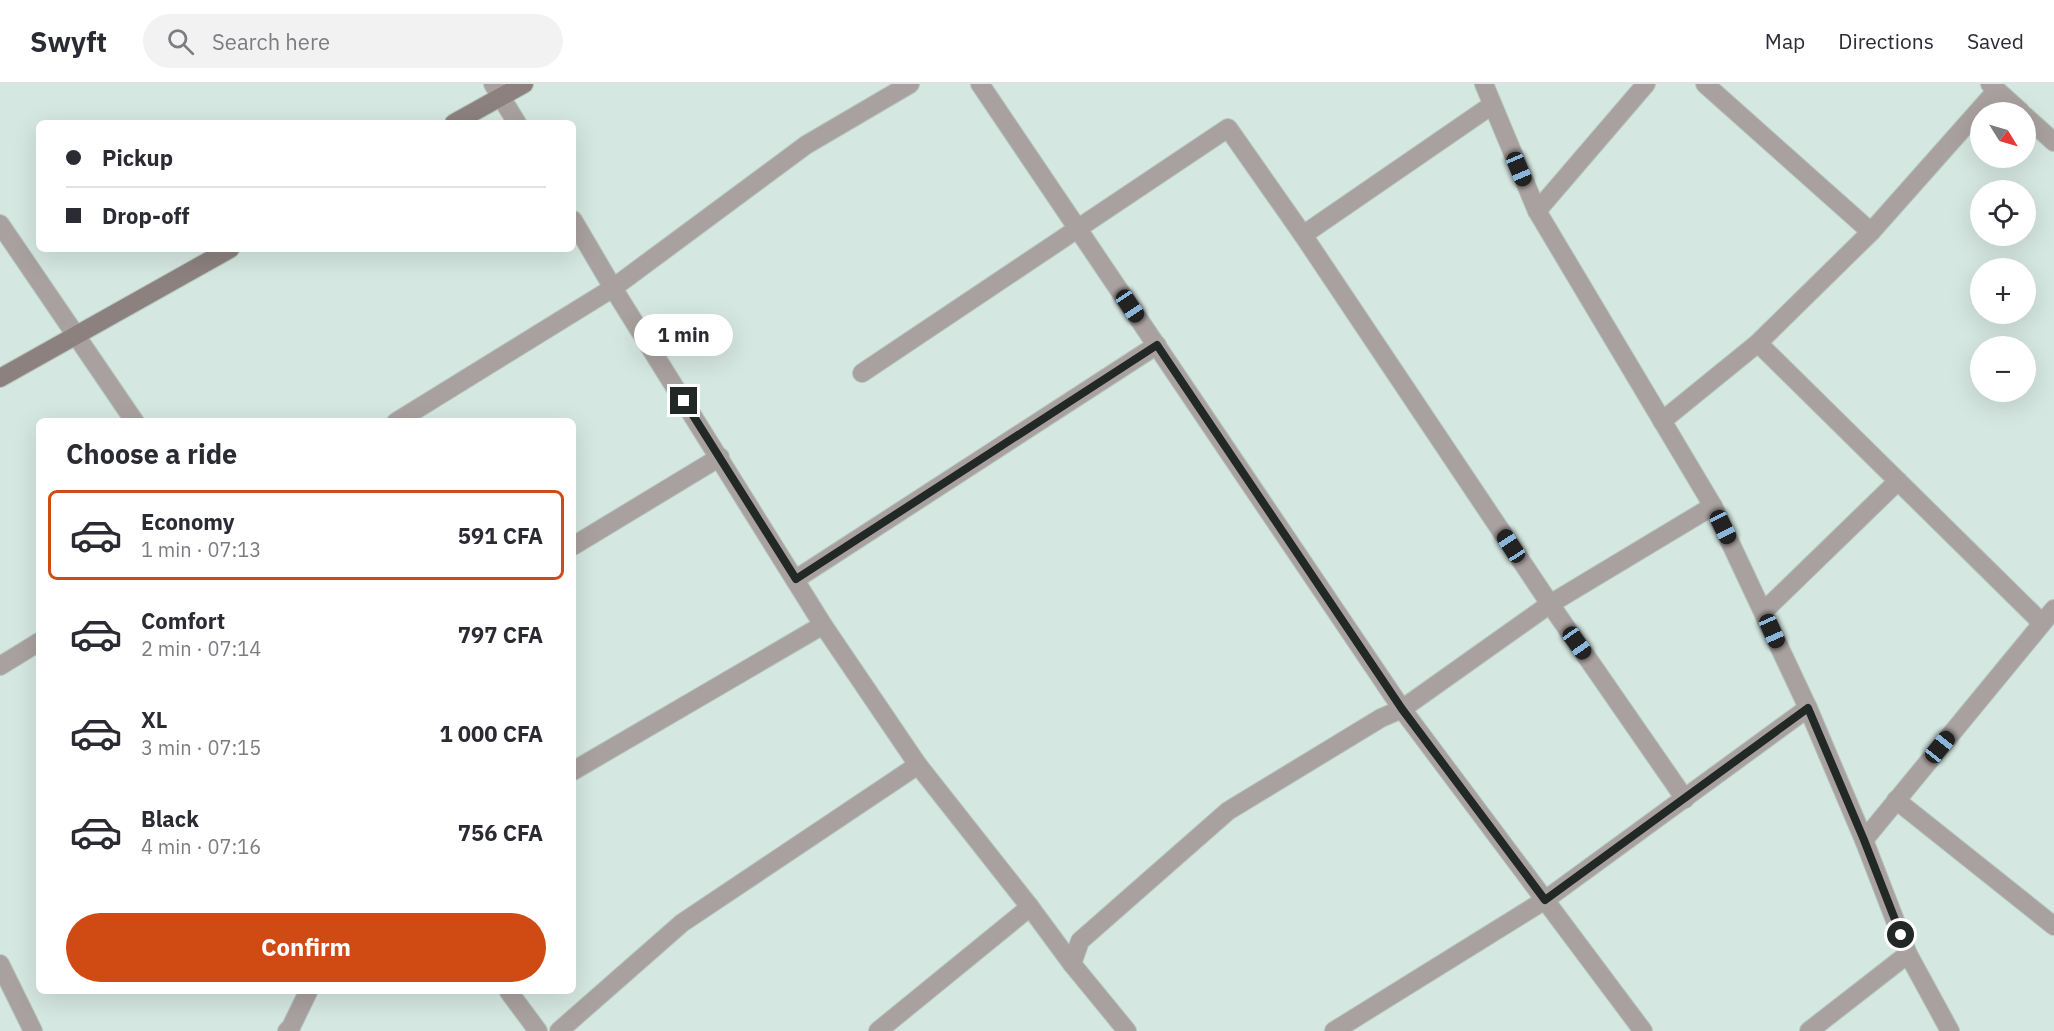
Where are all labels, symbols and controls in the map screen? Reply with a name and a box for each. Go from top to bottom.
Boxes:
search box [143,14,563,68]
text: Swyft [30,23,107,60]
icon: search [164,25,197,58]
text: Search here [212,27,330,56]
text: Map [1765,27,1805,55]
text: Directions [1838,27,1934,55]
text: Saved [1967,27,2024,55]
north arrow [1970,102,2036,168]
map controls [1970,102,2036,402]
text: Pickup [102,143,173,172]
car [1504,149,1534,189]
button: locate [1970,180,2036,246]
text: Drop-off [102,201,189,230]
button: + [1970,258,2036,324]
car [1112,286,1148,326]
callout: 1 min [634,314,734,356]
text: 1 min [657,321,710,348]
button: − [1970,336,2036,402]
route end [670,387,697,414]
text: Choose a ride [66,436,237,471]
text: Economy [141,507,235,536]
car [1707,507,1739,547]
icon: car [69,508,123,562]
text: 591 CFA [458,521,543,550]
car [1494,526,1528,566]
text: 1 min · 07:13 [141,536,261,563]
text: Comfort [141,606,225,635]
icon: car [69,607,123,661]
car [1756,611,1788,651]
text: 797 CFA [458,620,543,649]
car [1559,623,1595,663]
text: 2 min · 07:14 [141,635,261,662]
text: XL [141,705,167,734]
icon: car [69,706,123,760]
text: 1 000 CFA [439,719,543,748]
car [1922,727,1958,767]
text: 3 min · 07:15 [141,734,261,761]
text: Black [141,804,199,833]
icon: car [69,805,123,859]
text: 756 CFA [458,818,543,847]
text: 4 min · 07:16 [141,833,261,860]
button: Confirm [66,913,546,982]
route start [1887,921,1914,948]

